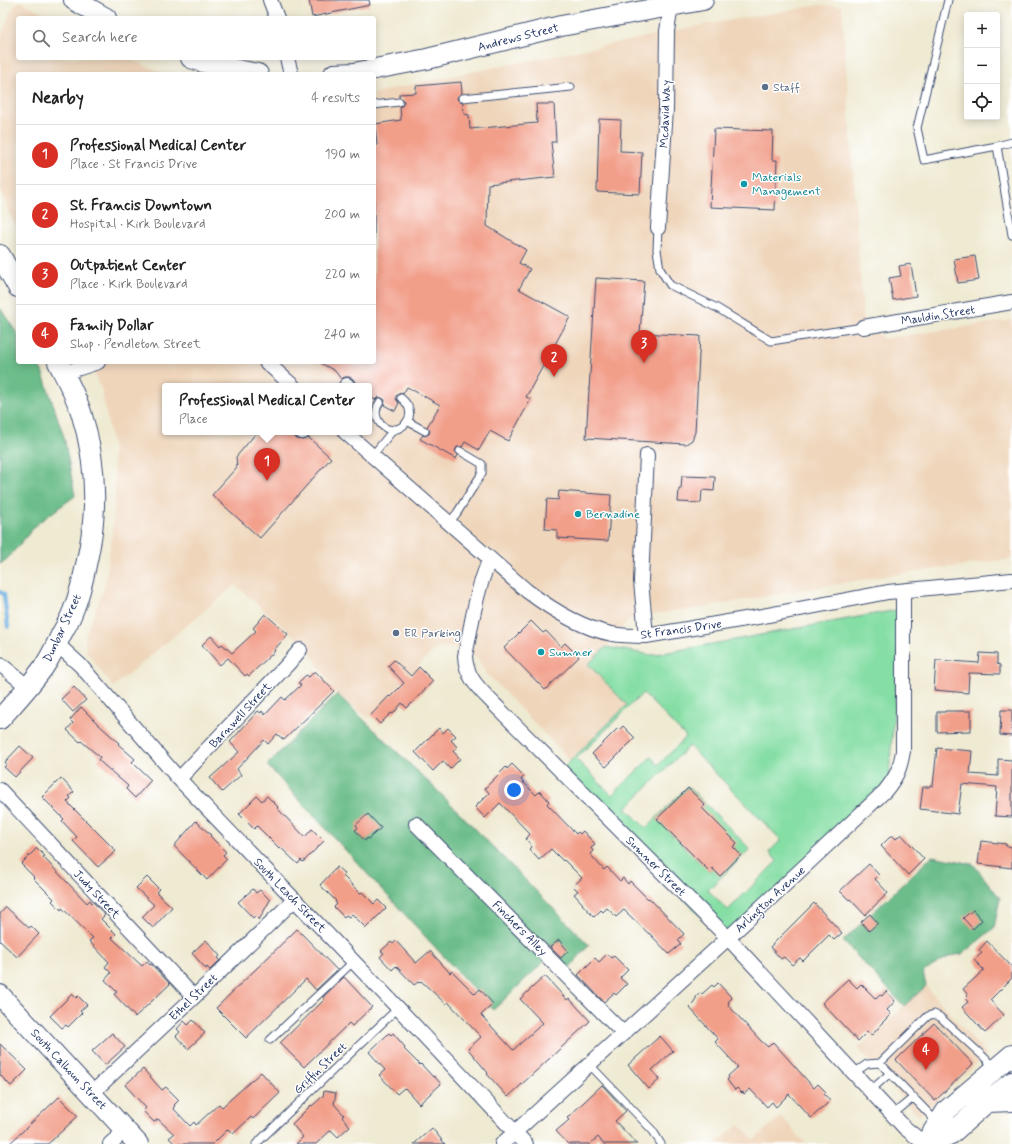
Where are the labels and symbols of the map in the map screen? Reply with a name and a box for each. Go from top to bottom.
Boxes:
street label: Andrews Street [476,20,561,56]
street label: Mcdavid Way [657,79,675,148]
place label: Staff [773,80,800,96]
marker: Staff [760,82,770,92]
place label: Materials Management [752,170,821,200]
marker: Materials Management [739,179,749,189]
street label: Mauldin Street [900,302,977,330]
pin: 3 [631,330,657,363]
pin: 2 [541,344,567,377]
pin: 1 [254,448,280,481]
place label: Bernadine [586,507,640,523]
marker: Bernadine [573,509,583,519]
street label: Dunbar Street [40,591,86,665]
street label: St Francis Drive [639,616,723,644]
place label: ER Parking [404,626,461,642]
marker: ER Parking [391,628,401,638]
place label: Sumner [549,645,593,661]
marker: Sumner [536,647,546,657]
street label: Barnwell Street [206,679,275,752]
your location [504,780,524,800]
street label: Sumner Street [622,833,689,901]
street label: South Leach Street [250,855,329,936]
street label: Arlington Avenue [732,863,810,937]
street label: Judy Street [69,867,123,923]
street label: Finchers Alley [488,898,550,960]
street label: Ethel Street [166,970,222,1025]
street label: South Calhoun Street [27,1026,110,1114]
pin: 4 [913,1037,939,1070]
street label: Griffin Street [291,1039,351,1098]

